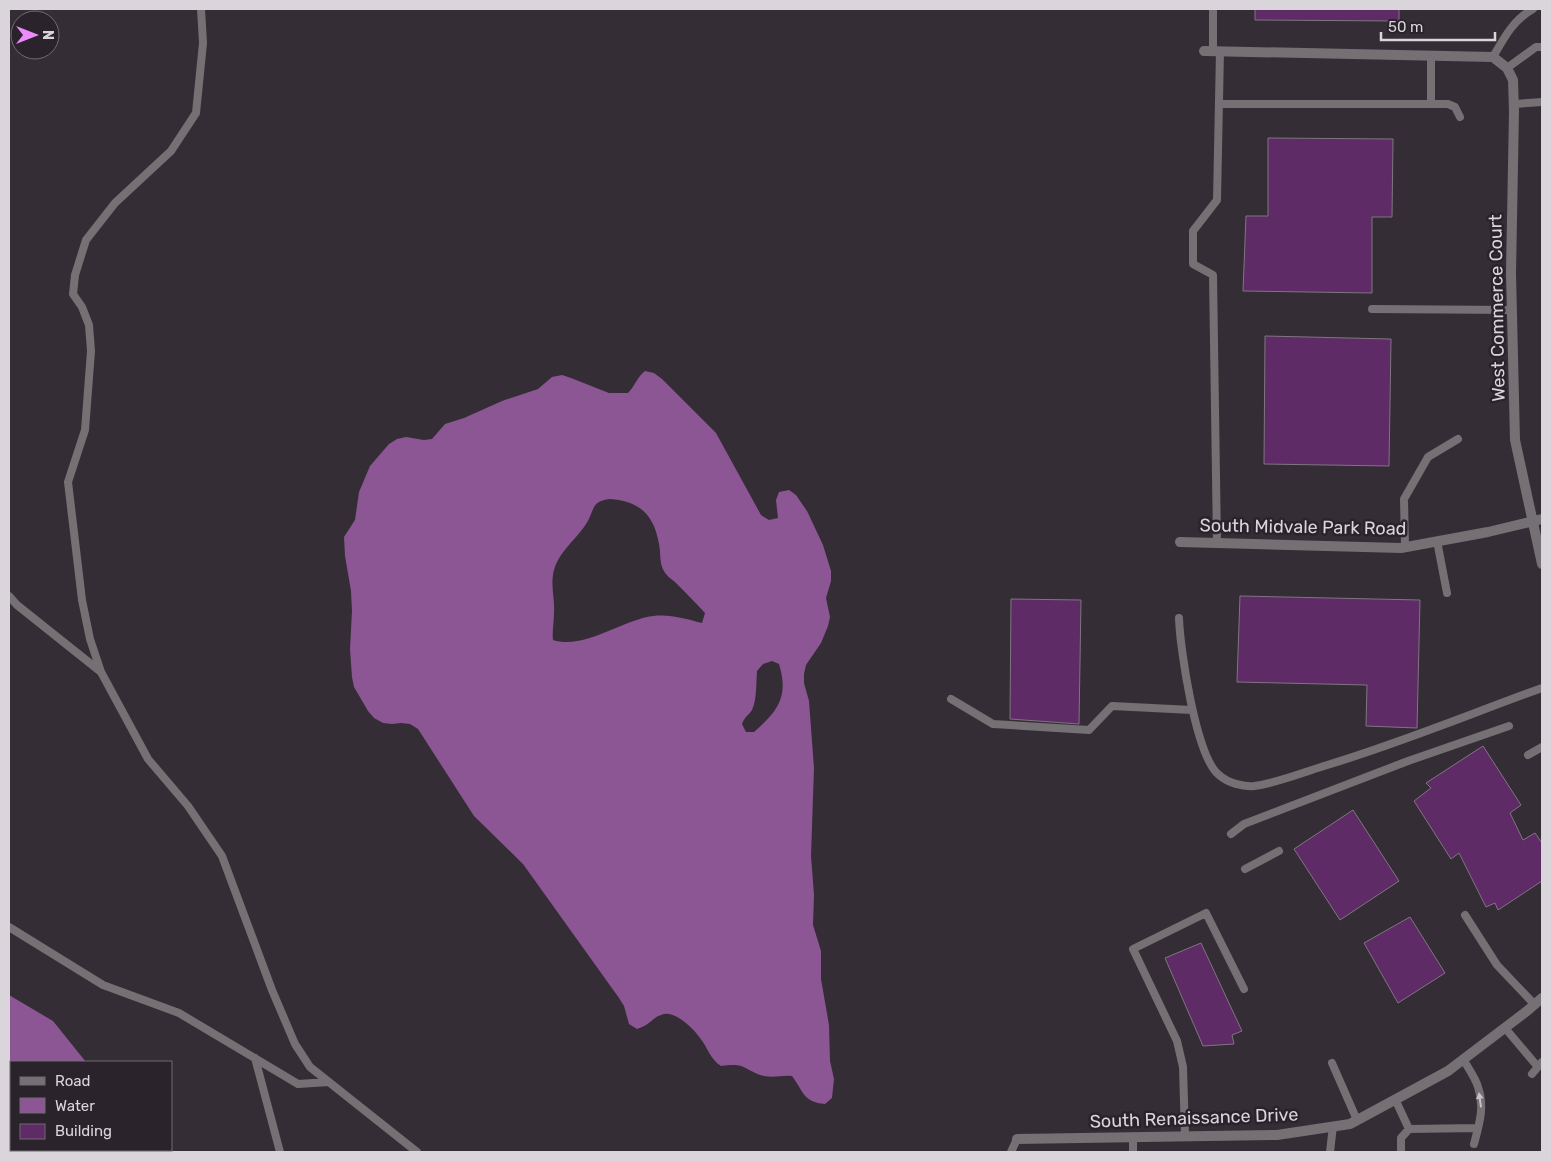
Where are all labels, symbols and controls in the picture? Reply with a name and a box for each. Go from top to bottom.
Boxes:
north arrow [10,10,60,60]
scale bar [1381,10,1495,42]
text: 50 m [1388,18,1423,36]
text: N [39,30,56,40]
street label: West Commerce Court [1484,214,1510,402]
street label: South Midvale Park Road [1199,514,1407,540]
legend [10,1061,172,1151]
text: Road [55,1072,91,1090]
one-way arrow [1476,1092,1484,1108]
text: Water [55,1097,95,1115]
street label: South Renaissance Drive [1089,1103,1299,1133]
text: Building [55,1122,112,1140]

